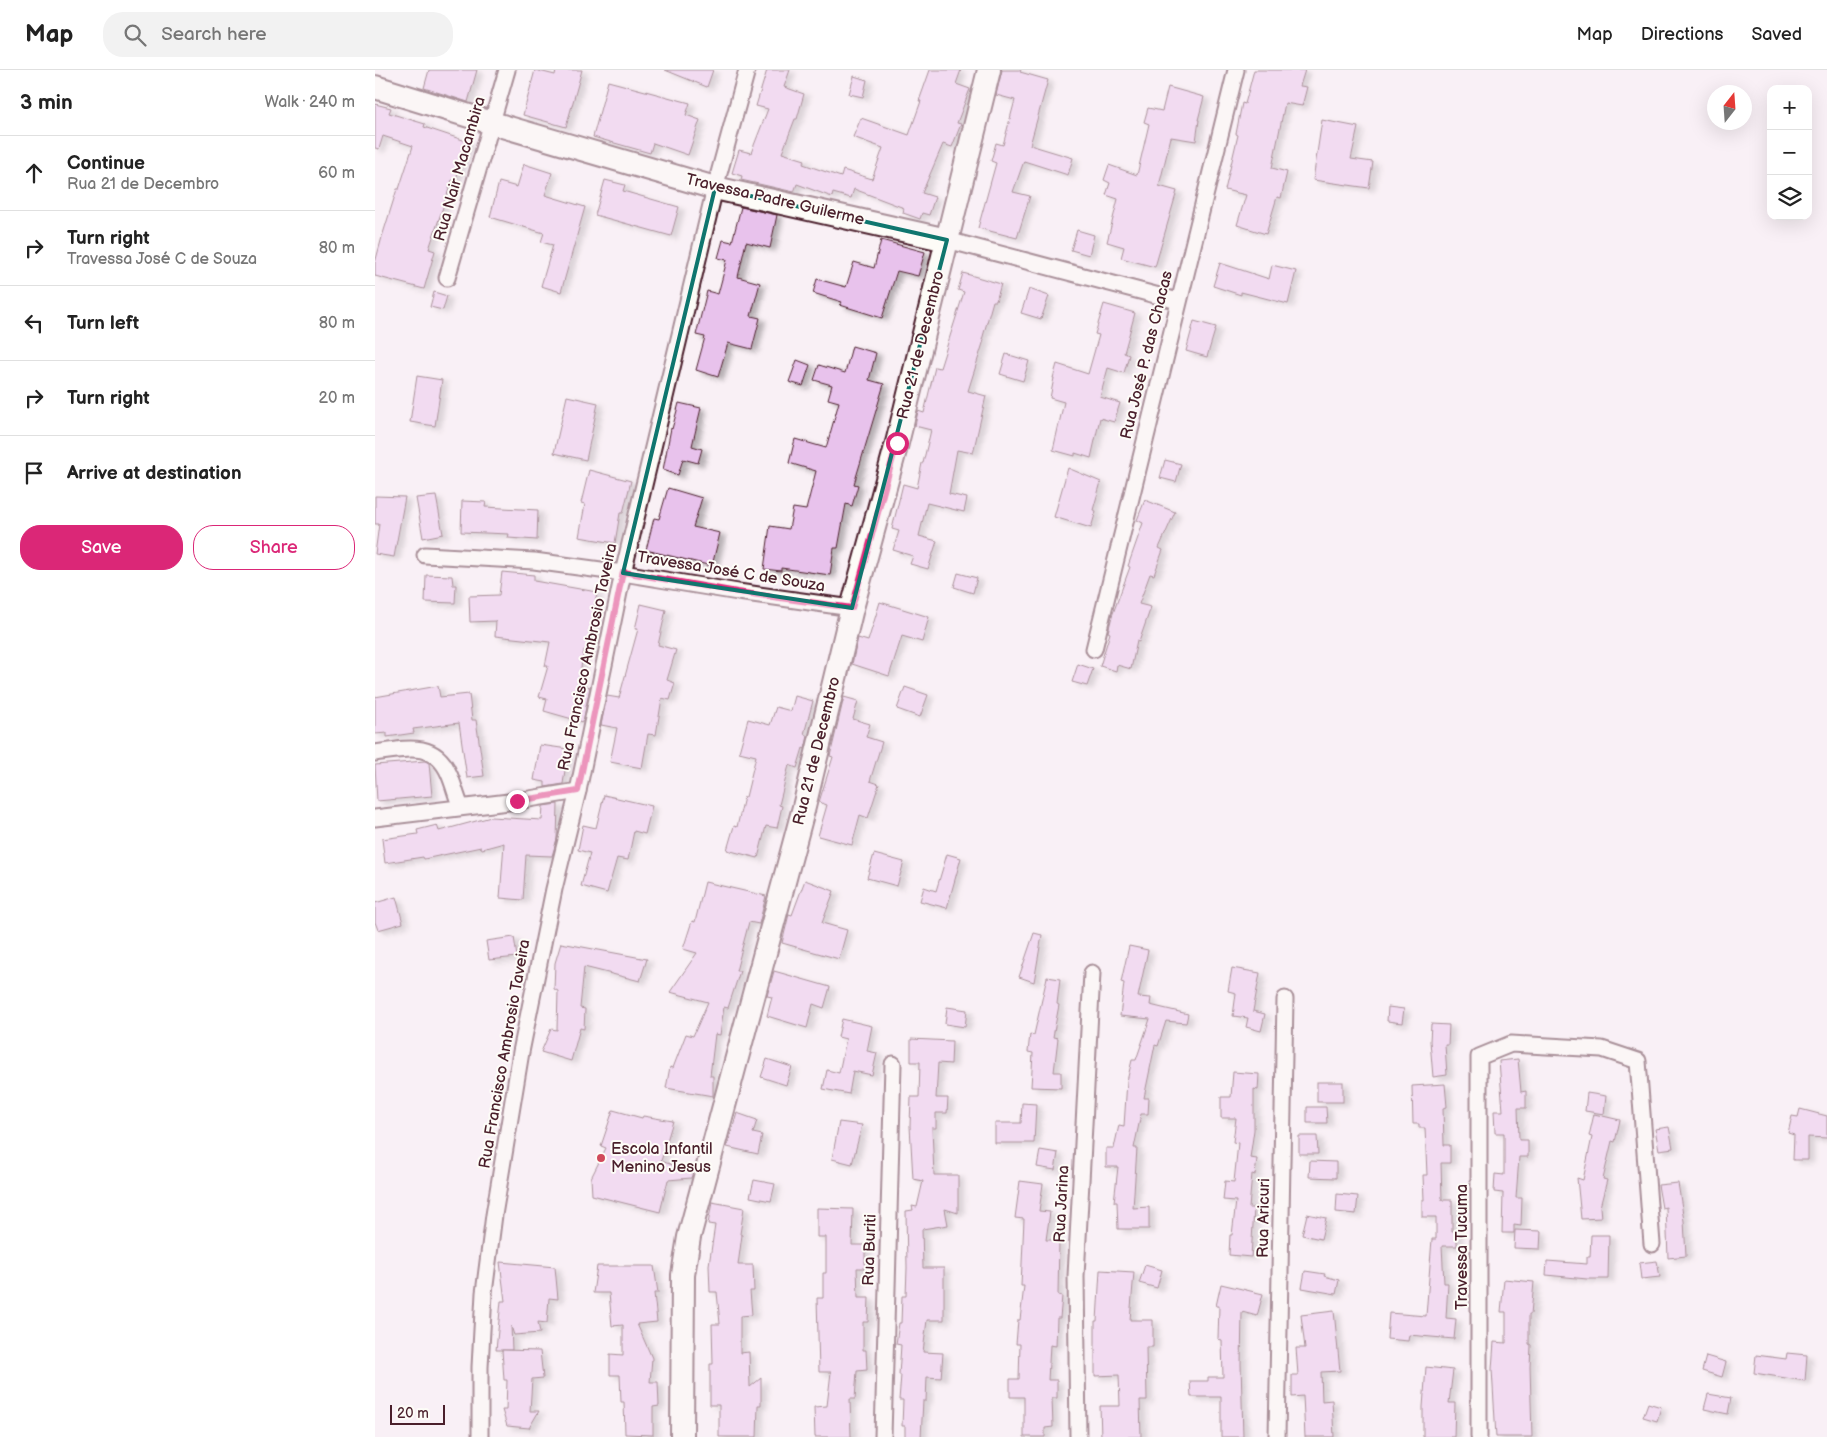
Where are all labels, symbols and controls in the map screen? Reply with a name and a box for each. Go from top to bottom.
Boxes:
search box [103,12,453,57]
text: Map [25,20,73,49]
icon: search [121,21,149,49]
text: Search here [161,23,267,46]
text: Map [1577,24,1613,45]
text: Directions [1641,24,1723,45]
text: Saved [1751,24,1802,45]
north arrow [1707,85,1752,130]
map controls [1767,85,1812,220]
button: + [1767,85,1812,130]
text: 3 min [20,90,73,115]
text: Walk · 240 m [265,93,355,112]
street label: Rua Nair Macambira [430,94,490,244]
button: − [1767,130,1812,175]
text: Continue [67,152,145,175]
icon: ahead [20,159,48,187]
text: 60 m [318,164,355,183]
street label: Travessa Padre Guilerme [684,170,867,230]
text: Rua 21 de Decembro [67,175,219,194]
button: layers [1767,175,1812,220]
text: Turn right [67,227,150,250]
icon: right [20,234,48,262]
text: 80 m [319,239,355,258]
text: Travessa José C de Souza [67,250,257,269]
street label: Rua 21 de Decembro [893,269,949,421]
street label: Rua José P. das Chacas [1117,269,1177,441]
icon: left [20,309,48,337]
text: Turn left [67,312,139,335]
text: 80 m [319,314,355,333]
icon: right [20,384,48,412]
text: Turn right [67,387,150,410]
text: 20 m [319,389,355,408]
route start [886,432,909,455]
icon: arrive [20,459,48,487]
text: Arrive at destination [67,462,242,485]
button: Save [20,525,183,570]
button: Share [193,525,355,570]
street label: Rua Francisco Ambrosio Taveira [555,541,621,773]
street label: Travessa José C de Souza [636,548,826,596]
street label: Rua 21 de Decembro [789,675,845,827]
route end [506,790,529,813]
street label: Rua Francisco Ambrosio Taveira [475,938,535,1170]
place label: Escola Infantil Menino Jesus [611,1140,713,1177]
marker: Escola Infantil Menino Jesus [595,1152,607,1164]
street label: Rua Jarina [1050,1165,1074,1243]
street label: Rua Aricuri [1254,1178,1274,1258]
street label: Travessa Tucuma [1453,1184,1472,1310]
street label: Rua Buriti [859,1214,881,1286]
scale bar [390,1402,445,1425]
text: 20 m [397,1405,429,1422]

